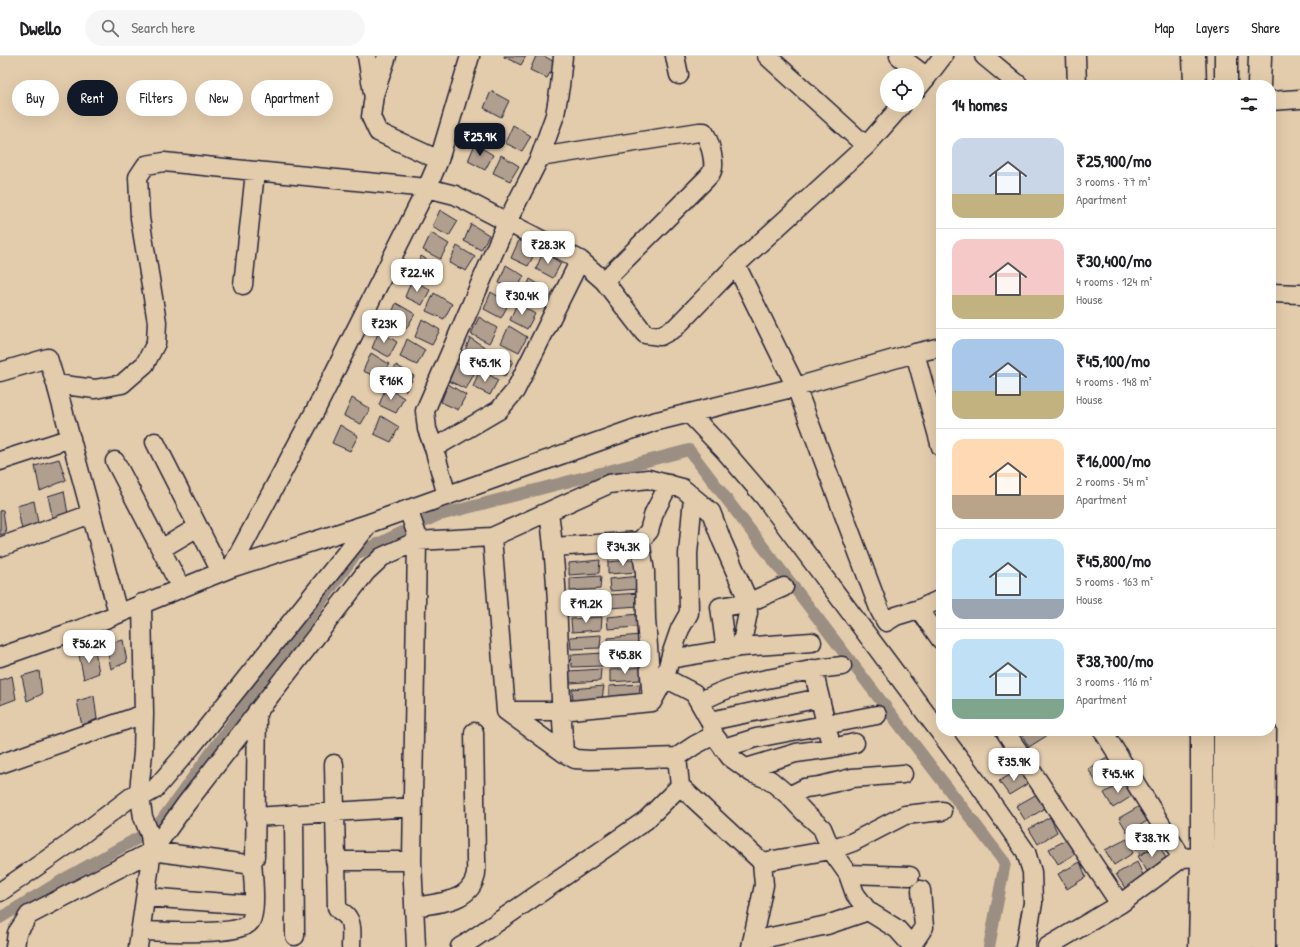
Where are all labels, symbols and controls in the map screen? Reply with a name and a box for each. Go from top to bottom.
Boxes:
search box [85,10,365,46]
text: Dwello [20,15,61,41]
icon: search [99,17,121,39]
text: Search here [131,17,195,38]
text: Map [1154,18,1174,37]
text: Layers [1196,18,1229,37]
text: Share [1251,18,1280,37]
map controls [880,68,924,112]
button: locate [880,68,924,112]
chip: Buy [12,80,59,116]
chip: Rent [67,80,118,116]
chip: Filters [126,80,187,116]
chip: New [195,80,243,116]
chip: Apartment [251,80,333,116]
text: 14 homes [952,93,1007,116]
icon: filters [1238,93,1260,115]
pin: ₹25.9K [447,123,513,157]
text: ₹25.9K [463,127,497,145]
text: ₹25,900/mo [1076,149,1151,172]
icon: home [984,154,1032,202]
text: 3 rooms · 77 m² [1076,172,1150,190]
text: Apartment [1076,190,1127,208]
pin: ₹28.3K [515,231,581,265]
text: ₹28.3K [531,235,565,253]
text: ₹30,400/mo [1076,249,1152,272]
icon: home [984,255,1032,303]
pin: ₹22.4K [384,259,450,293]
text: ₹22.4K [400,263,434,281]
text: 4 rooms · 124 m² [1076,272,1152,290]
pin: ₹30.4K [489,282,555,316]
text: ₹30.4K [505,286,539,304]
text: House [1076,290,1103,308]
pin: ₹23K [360,310,408,344]
text: ₹23K [371,314,397,332]
pin: ₹45.1K [452,349,518,383]
text: ₹45,100/mo [1076,349,1150,372]
text: ₹45.1K [469,353,501,371]
icon: home [984,355,1032,403]
pin: ₹16K [367,367,415,401]
text: ₹16K [379,371,403,389]
text: 4 rooms · 148 m² [1076,372,1152,390]
text: House [1076,390,1103,408]
text: ₹16,000/mo [1076,449,1151,472]
icon: home [984,455,1032,503]
text: 2 rooms · 54 m² [1076,472,1148,490]
text: Apartment [1076,490,1127,508]
pin: ₹34.3K [590,533,656,567]
text: ₹34.3K [606,537,640,555]
text: ₹45,800/mo [1076,549,1151,572]
icon: home [984,555,1032,603]
text: 5 rooms · 163 m² [1076,572,1153,590]
pin: ₹19.2K [553,590,619,624]
text: House [1076,590,1103,608]
text: ₹19.2K [570,594,602,612]
pin: ₹56.2K [56,630,122,664]
text: ₹56.2K [72,634,106,652]
pin: ₹45.8K [592,641,658,675]
text: ₹45.8K [608,645,642,663]
text: ₹38,700/mo [1076,649,1153,672]
icon: home [984,655,1032,703]
text: 3 rooms · 116 m² [1076,672,1152,690]
text: Apartment [1076,690,1127,708]
pin: ₹35.9K [981,748,1047,782]
text: ₹35.9K [997,752,1031,770]
pin: ₹45.4K [1085,760,1151,794]
text: ₹45.4K [1102,764,1134,782]
pin: ₹38.7K [1119,824,1185,858]
text: ₹38.7K [1135,828,1169,846]

